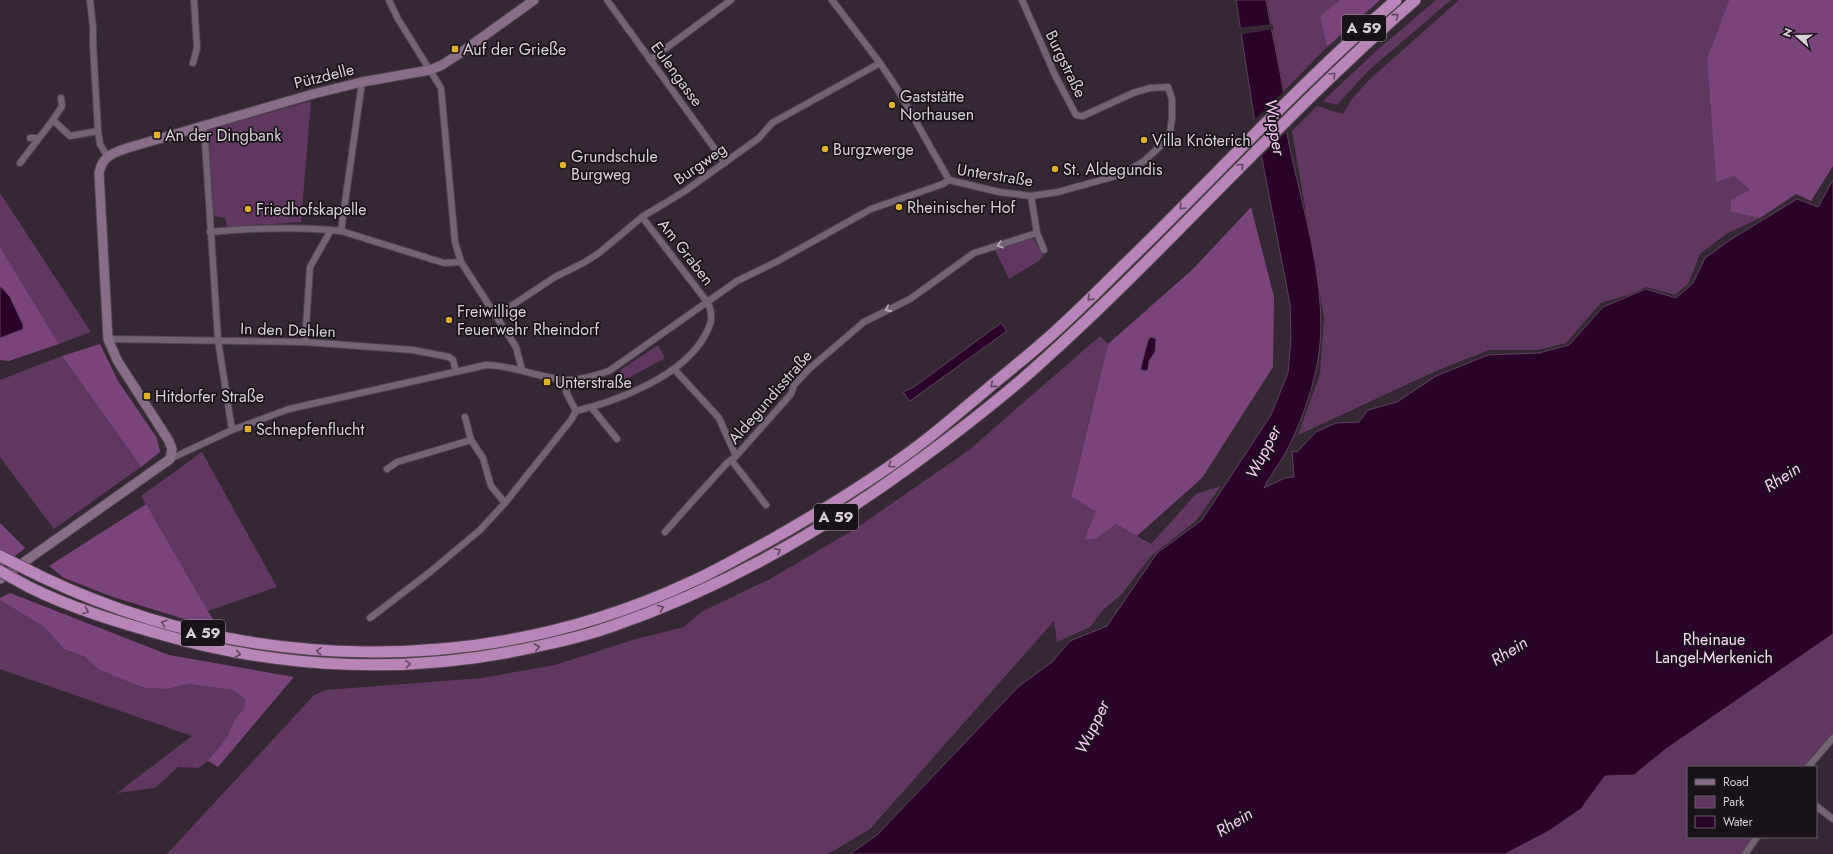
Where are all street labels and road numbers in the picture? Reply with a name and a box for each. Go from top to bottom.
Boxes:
road number: A 59 [1342,15,1386,41]
street label: Burgstraße [1040,26,1092,102]
street label: Eulengasse [646,37,708,111]
street label: Pützdelle [291,57,357,95]
street label: Burgweg [669,137,731,191]
street label: Unterstraße [955,158,1035,192]
street label: Am Graben [653,214,719,290]
street label: In den Dehlen [240,317,336,343]
street label: Aldegundisstraße [723,345,817,449]
road number: A 59 [814,504,858,530]
road number: A 59 [181,620,225,646]

